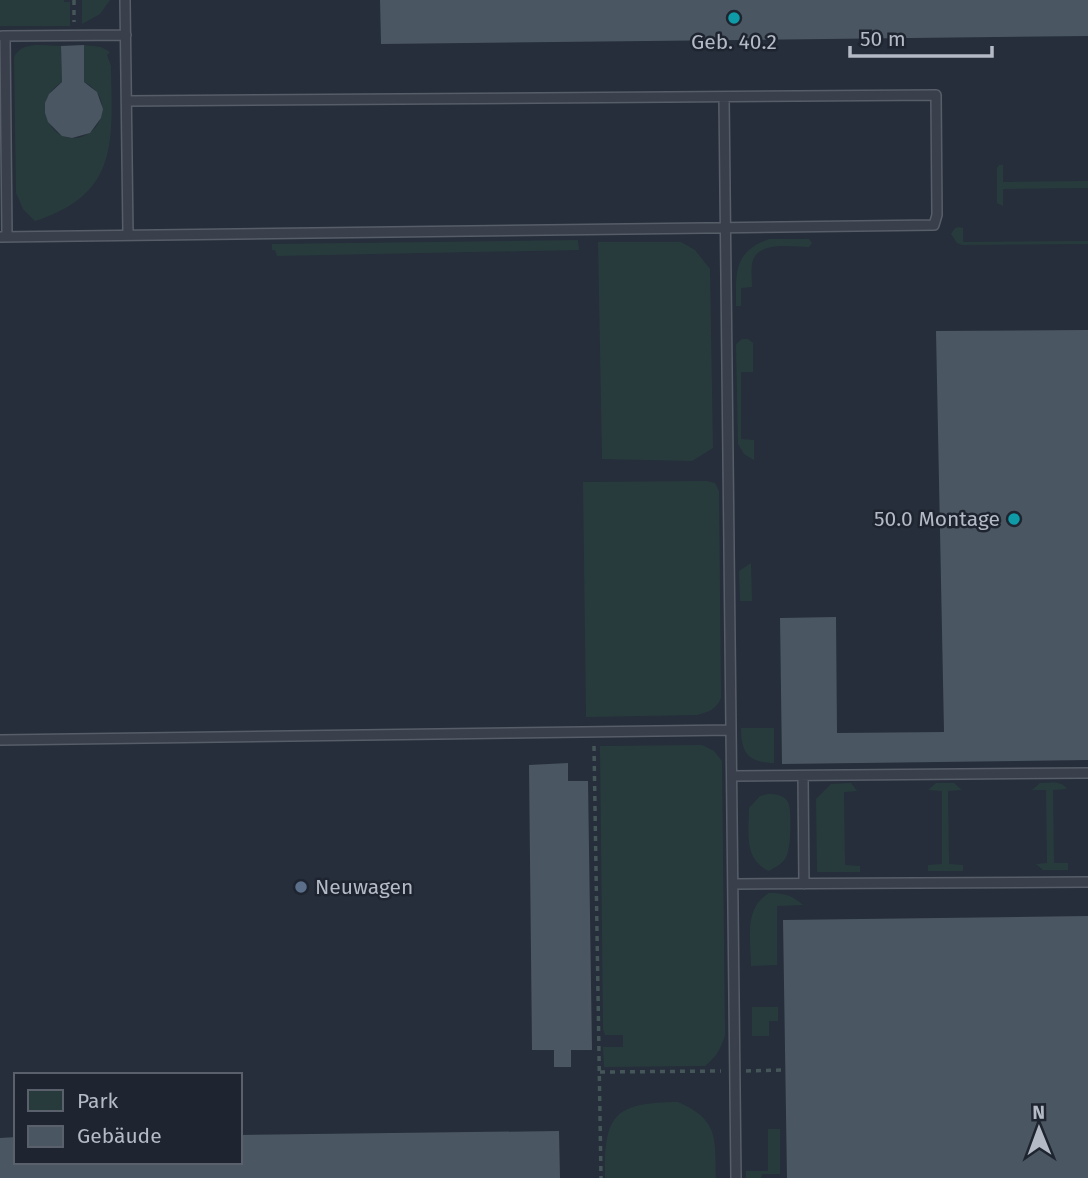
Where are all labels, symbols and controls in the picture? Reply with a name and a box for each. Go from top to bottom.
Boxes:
marker: Geb. 40.2 [726,10,742,26]
scale bar [850,14,992,58]
text: 50 m [860,26,906,52]
place label: Geb. 40.2 [691,29,777,55]
place label: 50.0 Montage [874,506,1000,532]
marker: 50.0 Montage [1006,511,1022,527]
place label: Neuwagen [315,874,413,900]
marker: Neuwagen [293,879,309,895]
legend [14,1073,242,1164]
text: Park [77,1088,119,1114]
north arrow [1004,1094,1074,1164]
text: N [1032,1101,1045,1124]
text: Gebäude [77,1123,162,1149]

